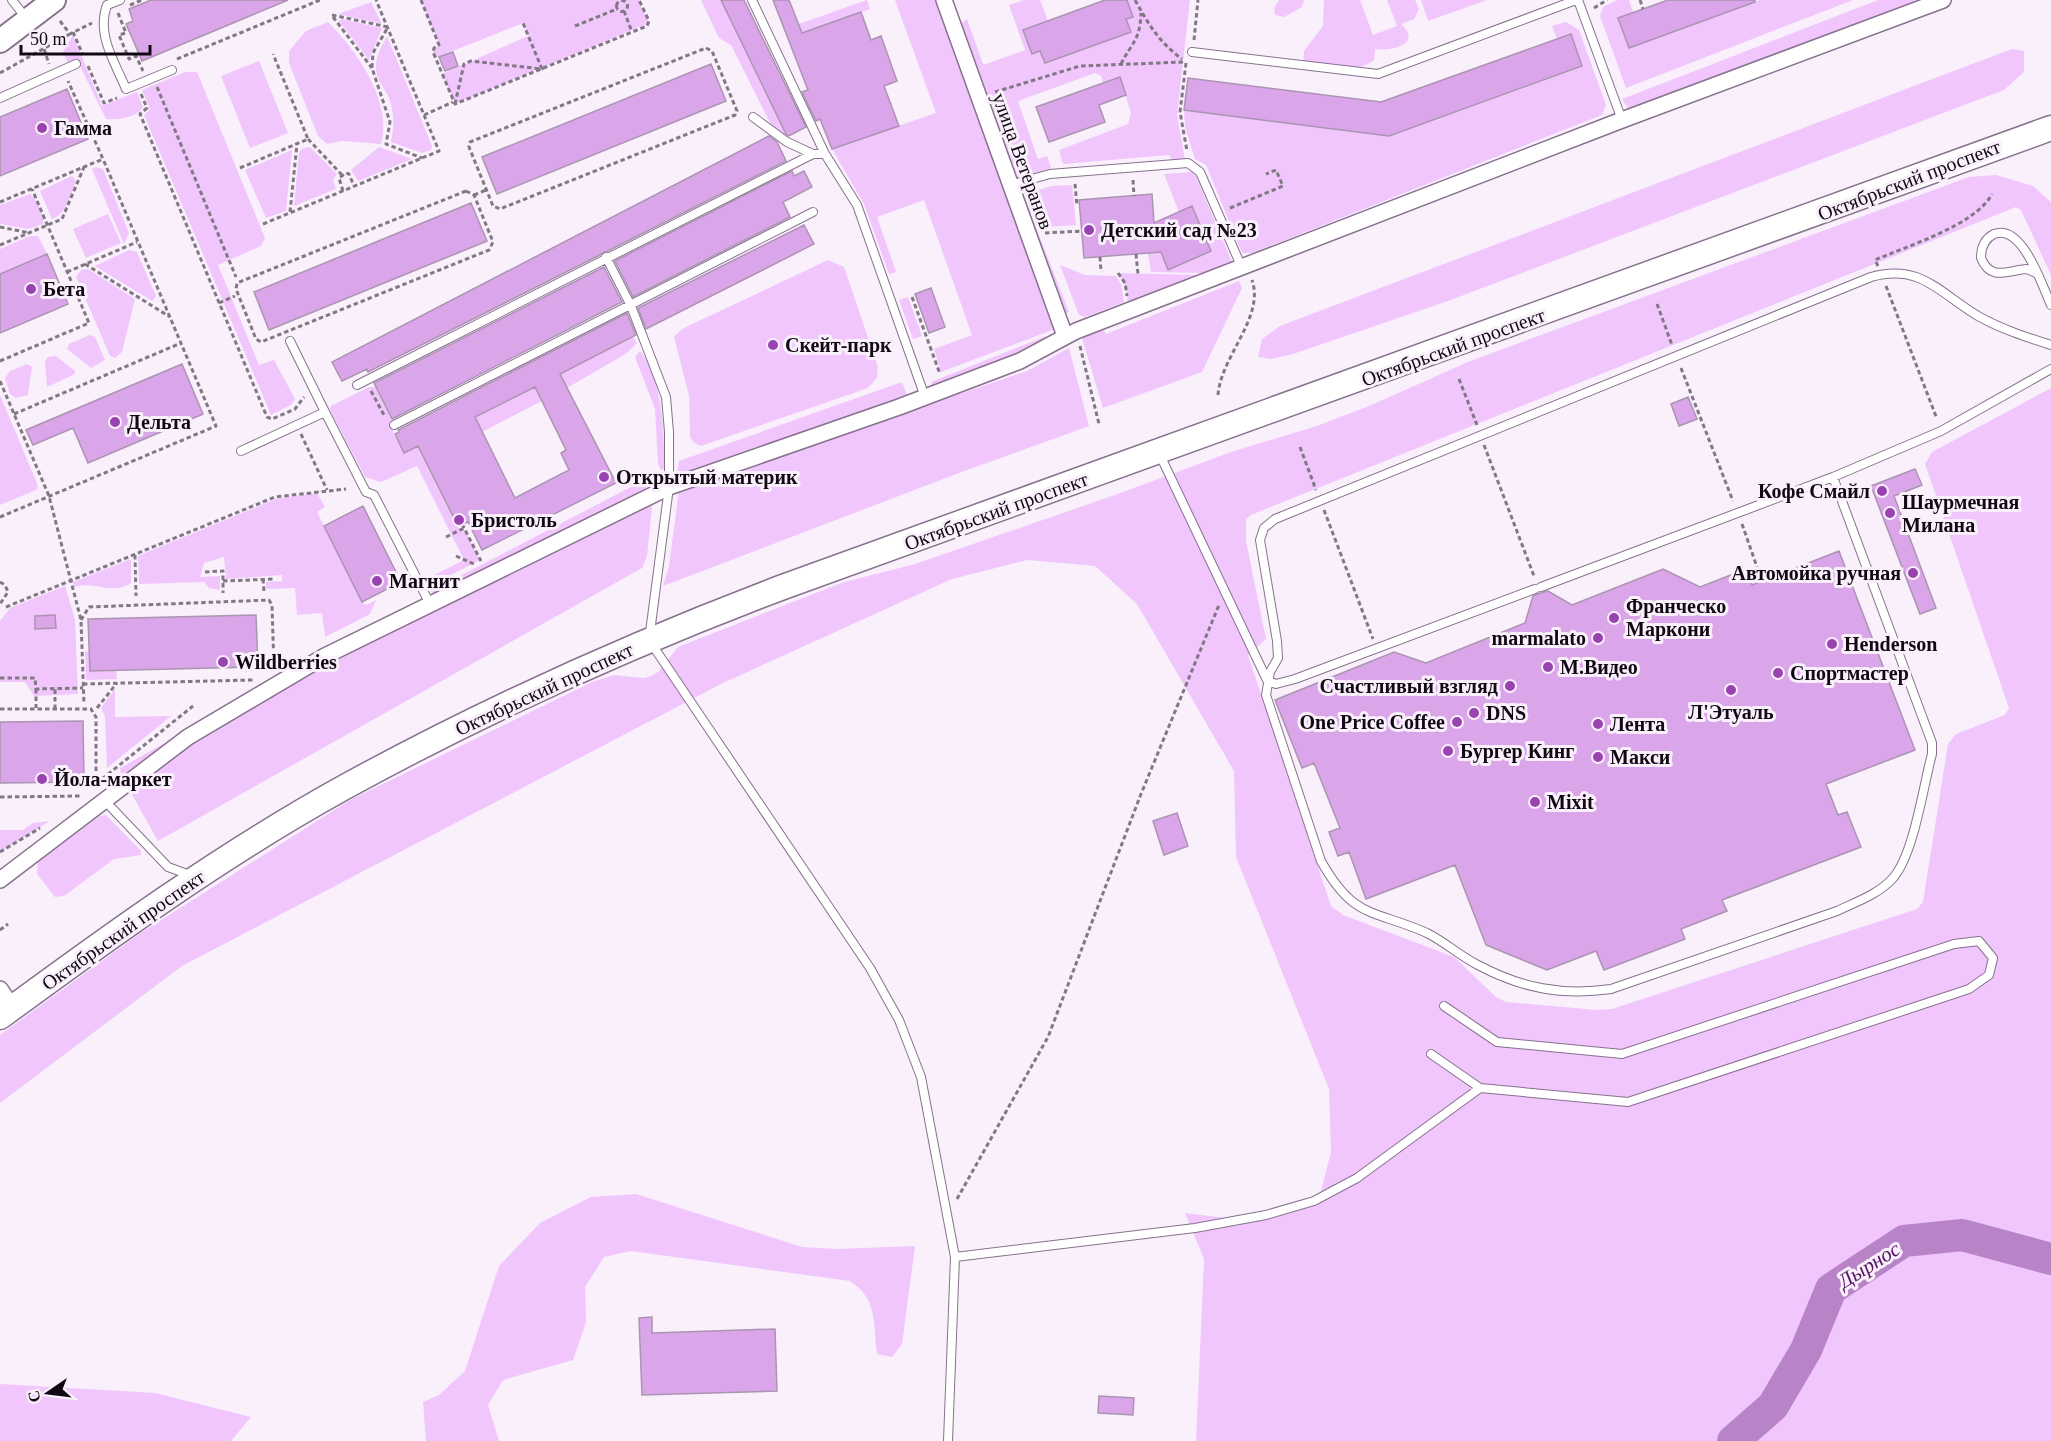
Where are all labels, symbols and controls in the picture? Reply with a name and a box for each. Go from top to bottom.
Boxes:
scale bar [21,18,150,56]
text: 50 m [30,29,67,49]
street label: улица Ветеранов [987,90,1058,232]
place label: Гамма [54,117,112,139]
marker: Гамма [35,121,49,135]
street label: Октябрьский проспект [1815,135,2004,226]
place label: Детский сад №23 [1101,219,1257,242]
marker: Детский сад №23 [1082,223,1096,237]
place label: Бета [43,278,85,300]
marker: Бета [24,282,38,296]
street label: Октябрьский проспект [1358,303,1548,391]
place label: Скейт-парк [785,334,892,357]
marker: Скейт-парк [766,338,780,352]
place label: Дельта [127,411,191,434]
marker: Дельта [108,415,122,429]
place label: Открытый материк [616,466,798,489]
street label: Октябрьский проспект [901,467,1091,555]
marker: Открытый материк [597,470,611,484]
place label: Кофе Смайл [1758,480,1870,503]
marker: Кофе Смайл [1875,484,1889,498]
place label: Шаурмечная Милана [1902,491,2020,536]
marker: Шаурмечная Милана [1883,506,1897,520]
place label: Бристоль [471,509,557,532]
marker: Бристоль [452,513,466,527]
place label: Автомойка ручная [1731,562,1901,585]
marker: Автомойка ручная [1906,566,1920,580]
place label: Магнит [389,570,460,592]
marker: Магнит [370,574,384,588]
place label: Франческо Маркони [1626,595,1726,641]
marker: Франческо Маркони [1607,611,1621,625]
place label: marmalato [1492,627,1586,649]
marker: marmalato [1591,631,1605,645]
place label: Henderson [1844,633,1937,655]
marker: Henderson [1825,637,1839,651]
street label: Октябрьский проспект [452,638,637,741]
place label: Wildberries [235,651,337,673]
marker: Wildberries [216,655,230,669]
place label: М.Видео [1560,656,1638,678]
marker: М.Видео [1541,660,1555,674]
place label: Спортмастер [1790,662,1909,685]
marker: Спортмастер [1771,666,1785,680]
place label: Счастливый взгляд [1320,675,1498,697]
marker: Счастливый взгляд [1503,679,1517,693]
marker: Л'Этуаль [1724,683,1738,697]
place label: Л'Этуаль [1688,701,1774,724]
place label: DNS [1486,702,1526,724]
marker: DNS [1467,706,1481,720]
place label: One Price Coffee [1300,711,1445,733]
place label: Лента [1610,713,1665,735]
marker: One Price Coffee [1450,715,1464,729]
marker: Лента [1591,717,1605,731]
place label: Бургер Кинг [1460,740,1574,763]
marker: Бургер Кинг [1441,744,1455,758]
place label: Макси [1610,746,1670,768]
marker: Макси [1591,750,1605,764]
place label: Йола-маркет [54,768,172,791]
marker: Йола-маркет [35,772,49,786]
place label: Mixit [1547,791,1594,813]
marker: Mixit [1528,795,1542,809]
street label: Октябрьский проспект [37,865,209,995]
water label: Дырнос [1832,1236,1905,1294]
north arrow [18,1363,78,1423]
text: С [24,1389,44,1404]

